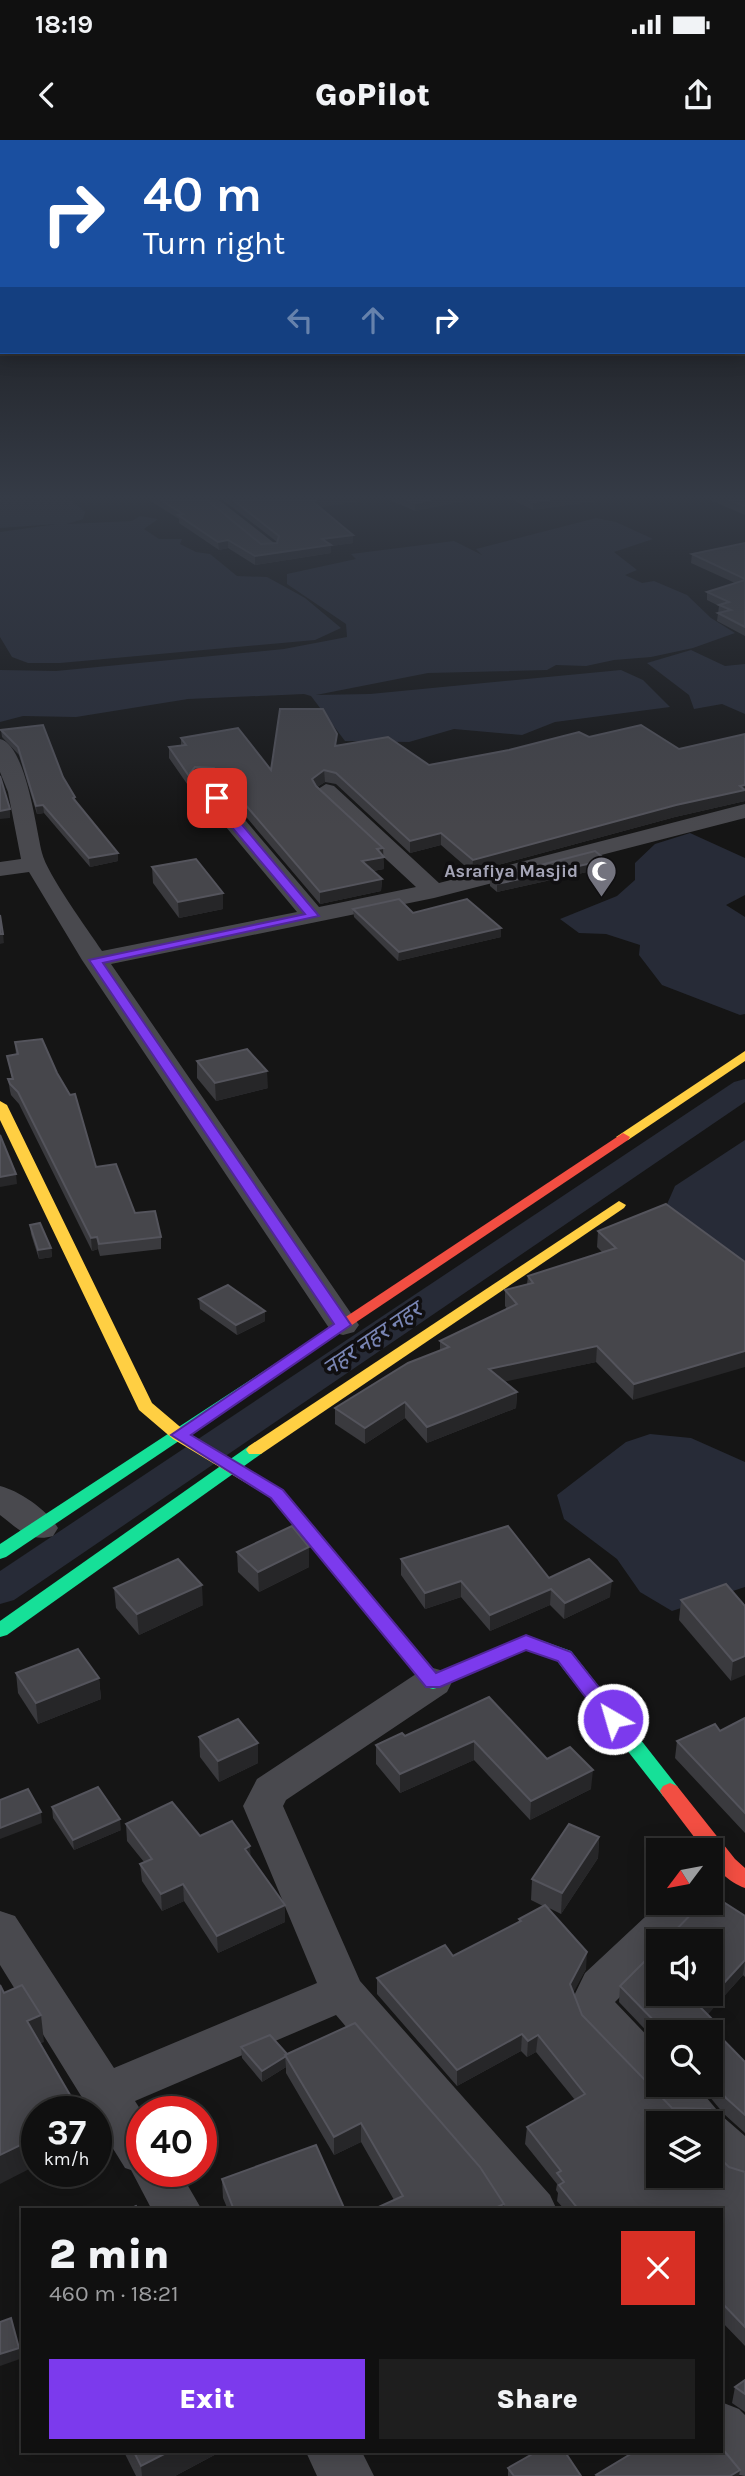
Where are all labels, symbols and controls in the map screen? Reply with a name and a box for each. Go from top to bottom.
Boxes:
text: 18:19 [35,9,93,40]
icon: back [28,76,66,114]
text: GoPilot [315,76,430,113]
icon: share [679,76,717,114]
text: 40 m [143,166,262,223]
icon: right [28,168,119,259]
text: Turn right [143,225,285,262]
icon: left [281,301,319,339]
icon: ahead [354,301,392,339]
icon: right [427,301,465,339]
pin [187,768,247,828]
icon: arrive [198,779,236,817]
mosque icon: Asrafiya Masjid [584,854,618,898]
place label: Asrafiya Masjid [444,860,578,882]
water label: नहर नहर नहर [318,1294,430,1382]
position arrow [576,1682,650,1756]
north arrow [646,1838,723,1914]
map controls [646,1838,723,2188]
button: sound [646,1929,723,2006]
button: search [646,2020,723,2097]
speed limit sign: 40 [126,2096,217,2187]
button: layers [646,2111,723,2188]
text: 37 [47,2112,86,2153]
text: km/h [44,2148,89,2170]
text: 2 min [49,2229,169,2279]
button: close [621,2231,695,2305]
text: 460 m · 18:21 [49,2280,179,2307]
button: Exit [49,2359,365,2439]
button: Share [379,2359,695,2439]

